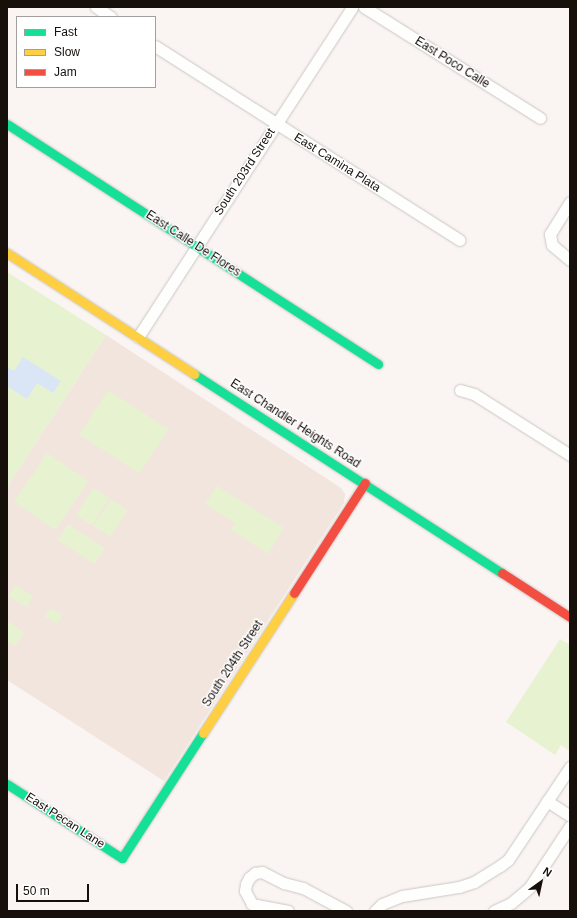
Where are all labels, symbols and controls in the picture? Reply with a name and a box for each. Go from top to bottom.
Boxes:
legend [16,16,156,88]
text: Fast [54,25,77,39]
street label: East Poco Calle [412,34,492,92]
text: Slow [54,45,80,59]
text: Jam [54,65,77,79]
street label: South 203rd Street [212,126,278,218]
street label: East Camina Plata [291,131,383,195]
street label: East Calle De Flores [143,208,243,280]
street label: East Chandler Heights Road [227,377,363,471]
street label: South 204th Street [200,618,266,710]
street label: East Pecan Lane [23,790,107,852]
north arrow [521,862,561,902]
text: N [541,865,554,879]
scale bar [18,876,91,902]
text: 50 m [23,884,50,898]

